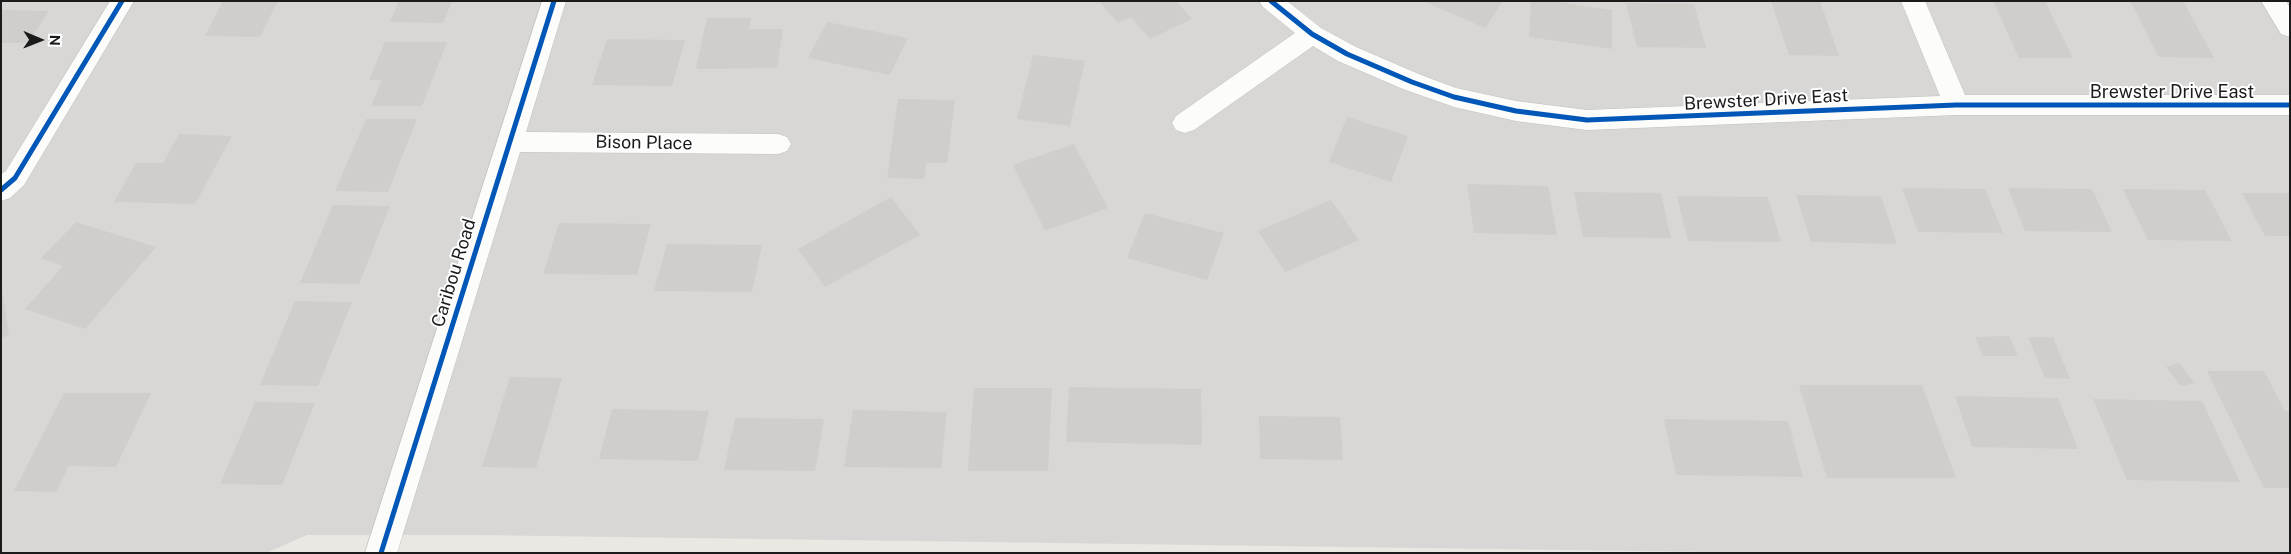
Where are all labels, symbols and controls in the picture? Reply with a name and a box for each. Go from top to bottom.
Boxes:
north arrow [15,15,65,65]
text: N [47,35,63,46]
street label: Brewster Drive East [2090,81,2254,103]
street label: Brewster Drive East [1683,85,1849,115]
street label: Bison Place [595,131,693,155]
street label: Caribou Road [427,216,481,330]

